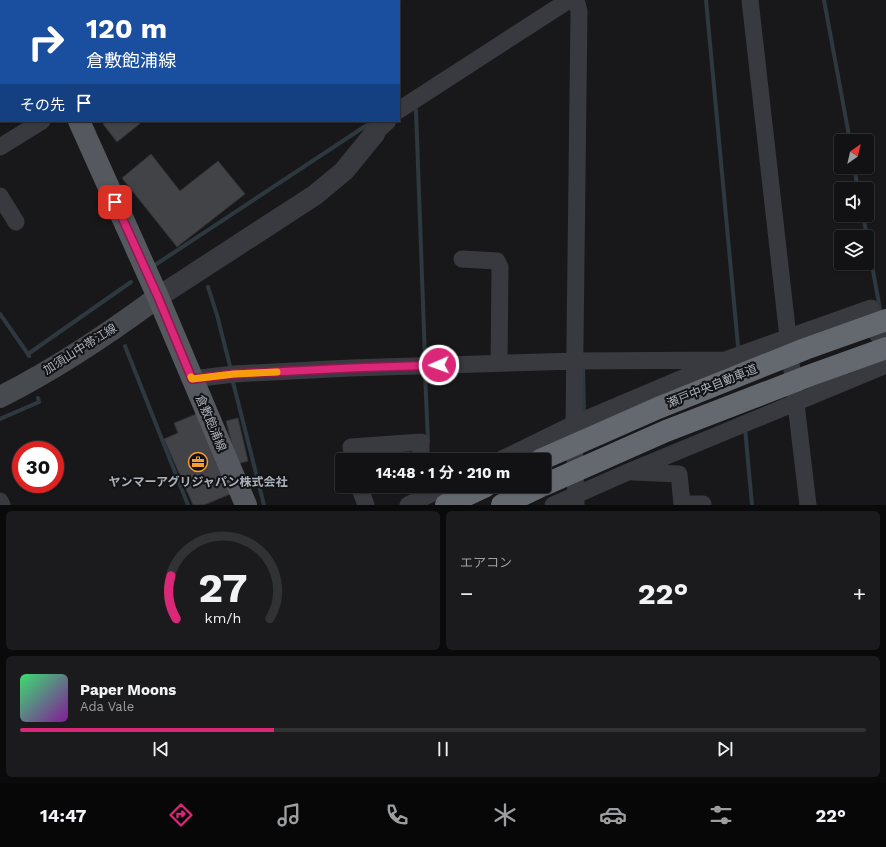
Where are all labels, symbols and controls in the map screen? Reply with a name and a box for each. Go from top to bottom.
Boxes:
text: 120 m [86,12,167,45]
icon: right [20,16,72,68]
text: 倉敷飽浦線 [86,50,176,71]
icon: arrive [73,92,95,114]
text: その先 [20,96,65,114]
north arrow [834,134,874,174]
map controls [834,134,874,270]
button: sound [834,182,874,222]
pin [98,185,132,219]
icon: arrive [104,191,126,213]
button: layers [834,230,874,270]
street label: 加須山中帯江線 [41,321,119,377]
position arrow [418,344,460,386]
street label: 瀬戸中央自動車道 [665,362,759,410]
street label: 倉敷飽浦線 [193,393,229,453]
speed limit sign: 30 [12,441,64,493]
office icon: ヤンマーアグリジャパン株式会社 [187,451,209,473]
text: 14:48 · 1 分 · 210 m [376,464,510,482]
place label: ヤンマーアグリジャパン株式会社 [109,475,287,489]
text: エアコン [460,555,512,570]
text: 27 [198,562,248,611]
text: 22° [638,576,688,611]
text: − [460,581,473,606]
text: + [853,581,866,606]
text: km/h [205,609,241,625]
text: Paper Moons [80,681,176,699]
text: Ada Vale [80,699,134,714]
icon: previous [150,738,172,760]
icon: pause [432,738,454,760]
icon: next [714,738,736,760]
icon: directions [167,801,195,829]
icon: music [275,801,303,829]
icon: phone [383,801,411,829]
icon: climate [491,801,519,829]
icon: car [599,801,627,829]
icon: filters [707,801,735,829]
text: 14:47 [40,805,87,826]
text: 22° [816,805,846,826]

